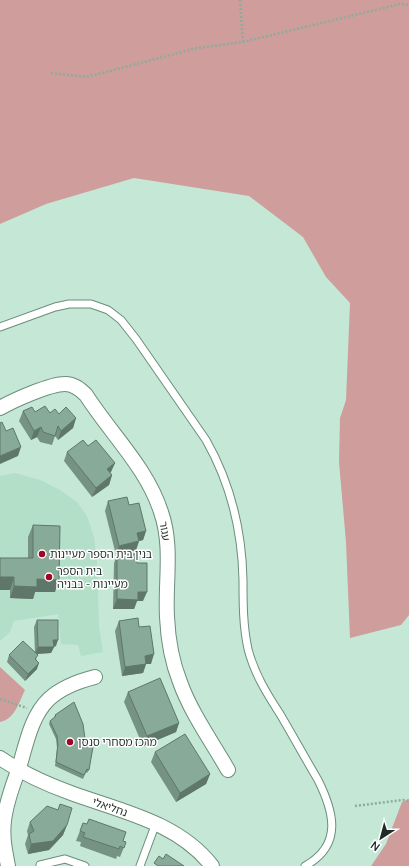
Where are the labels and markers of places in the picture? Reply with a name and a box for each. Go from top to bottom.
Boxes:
place label: בנין בית הספר מעיינות [50,546,152,561]
marker: בנין בית הספר מעיינות [37,549,47,559]
place label: בית הספר מעיינות - בבניה [57,563,128,591]
marker: בית הספר מעיינות - בבניה [44,572,54,582]
place label: מרכז מסחרי סנסן [78,734,157,749]
marker: מרכז מסחרי סנסן [65,737,75,747]

